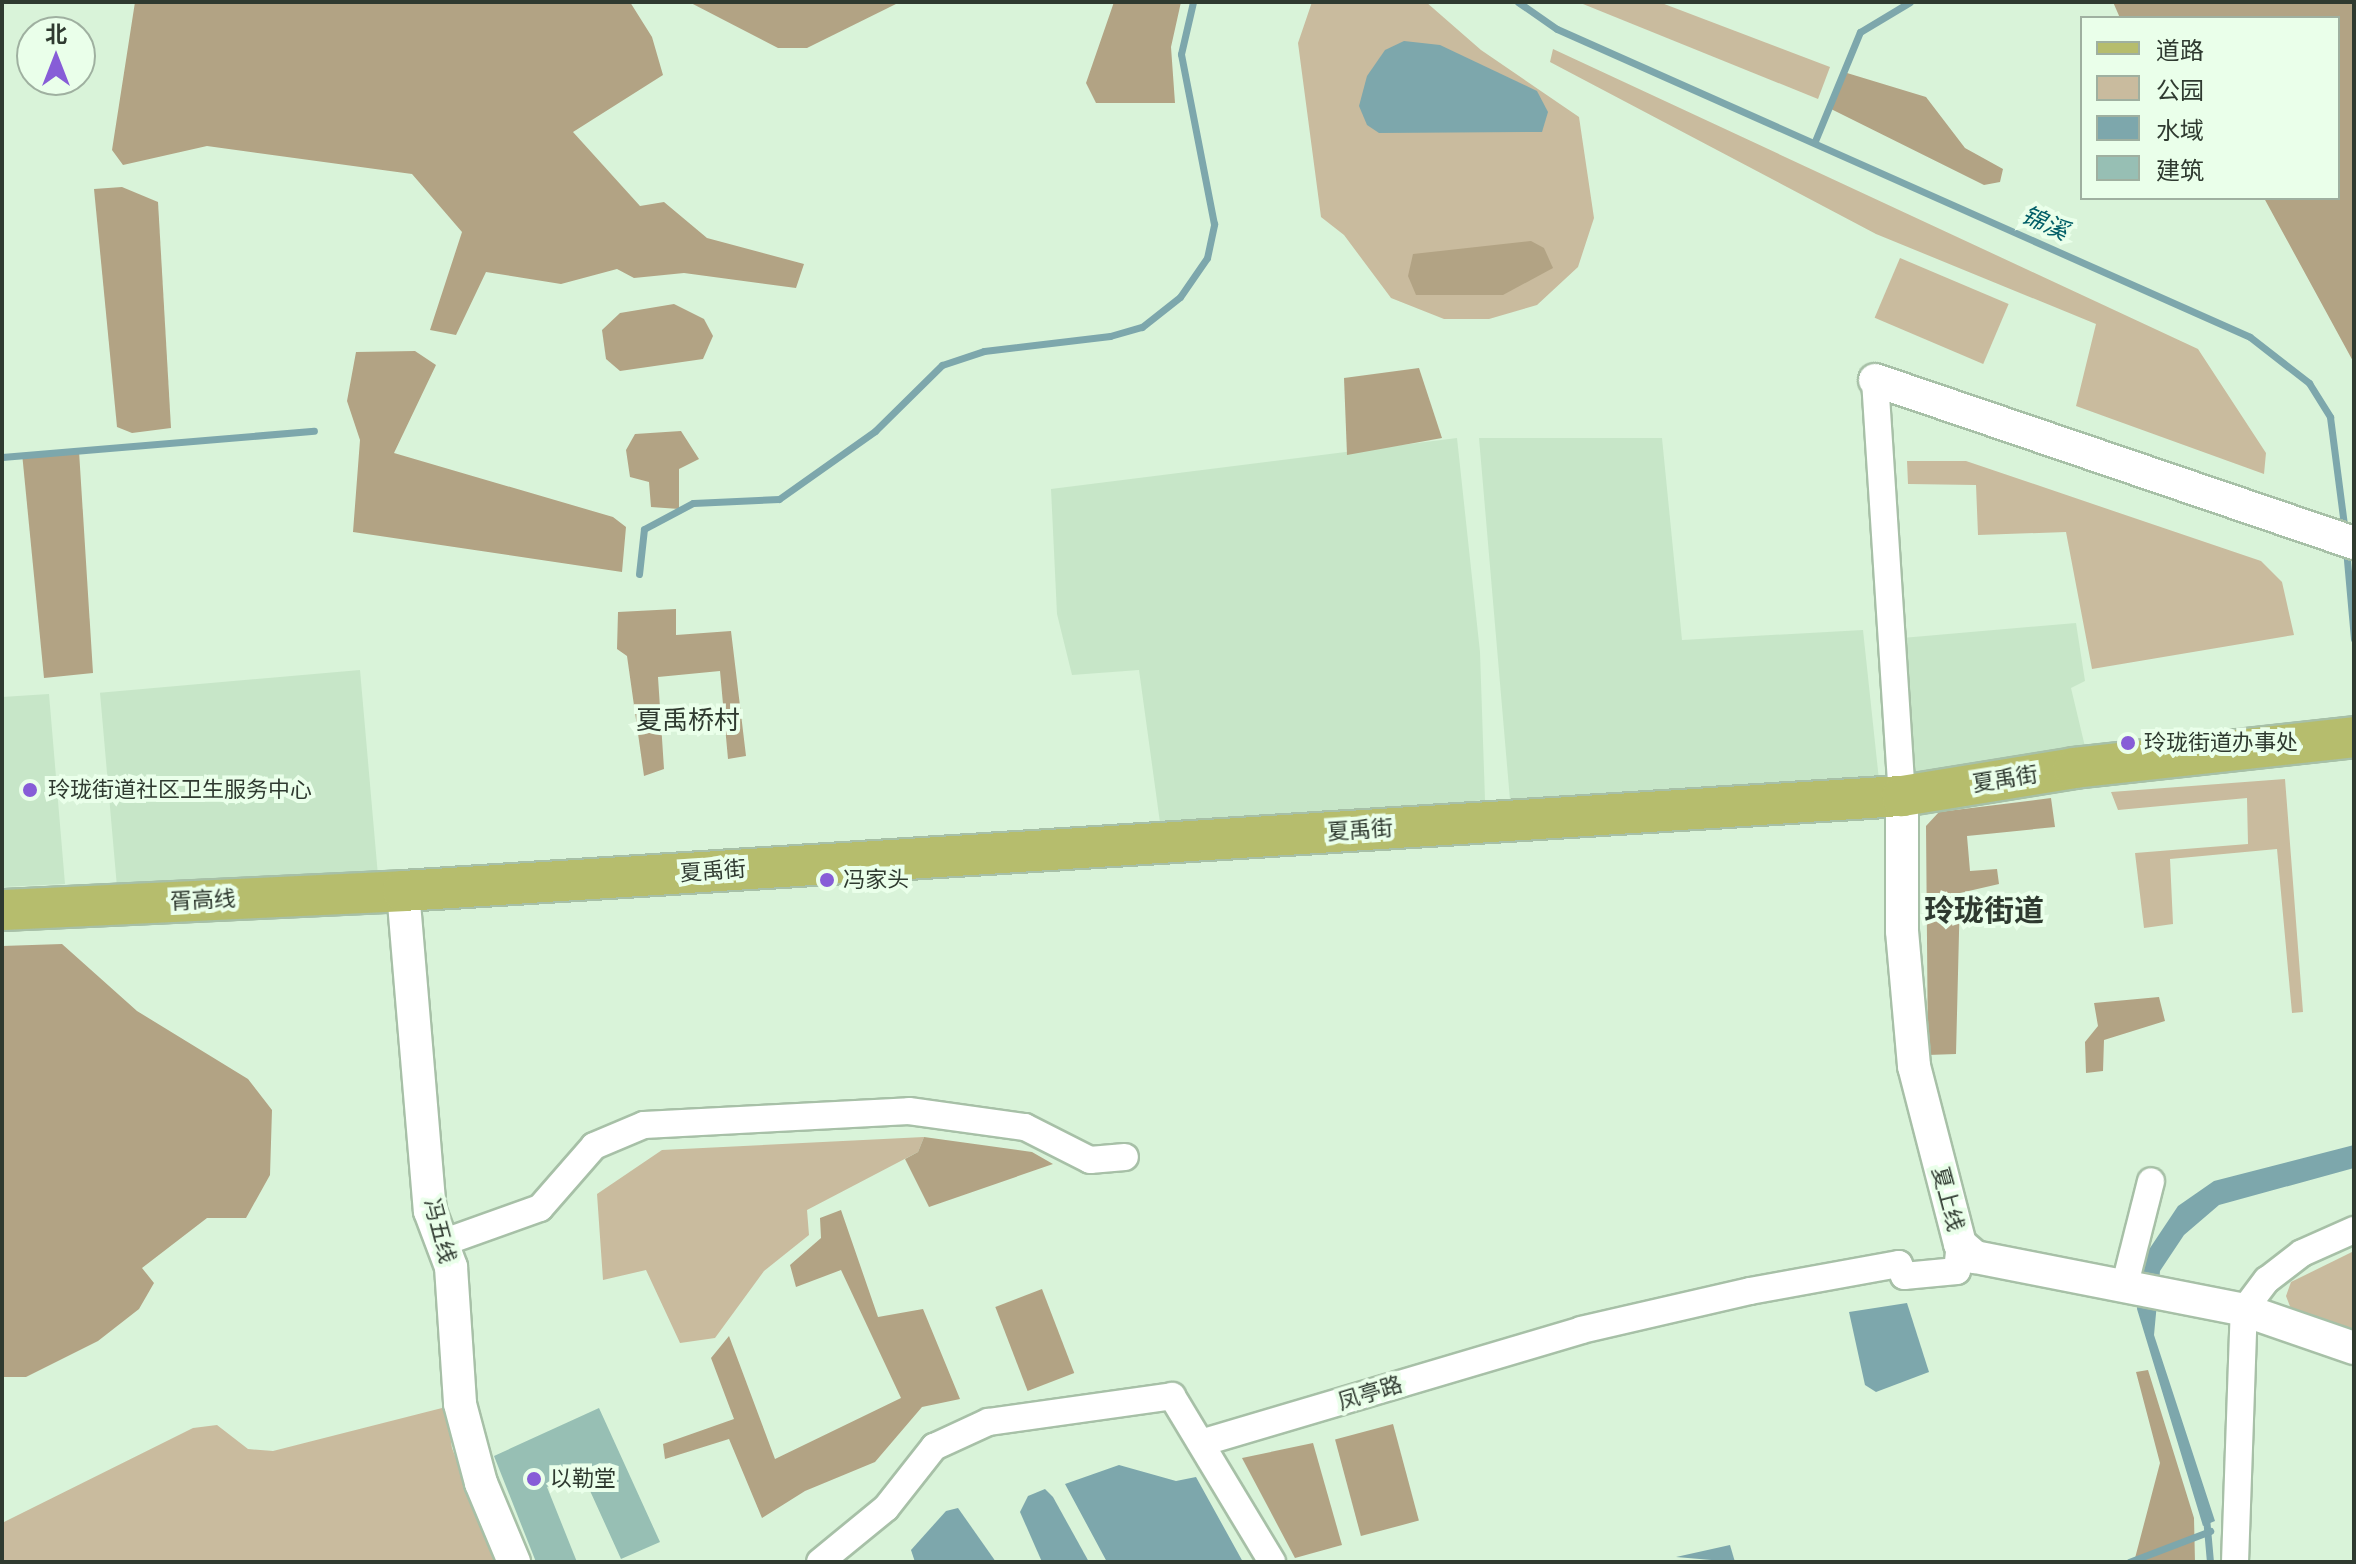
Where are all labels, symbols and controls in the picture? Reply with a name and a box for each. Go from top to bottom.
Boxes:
north arrow [16,16,96,96]
legend [2080,16,2340,200]
text: 北 [45,21,67,47]
text: 道路 [2156,37,2204,64]
text: 公园 [2156,77,2204,104]
text: 水域 [2156,117,2204,144]
text: 建筑 [2156,157,2204,184]
water label: 锦溪 [2017,200,2073,246]
district label: 夏禹桥村 [636,705,740,737]
place label: 玲珑街道办事处 [2144,730,2298,756]
marker: 玲珑街道办事处 [2119,734,2137,752]
street label: 夏禹街 [1970,761,2040,797]
place label: 玲珑街道社区卫生服务中心 [48,777,312,803]
marker: 玲珑街道社区卫生服务中心 [19,779,41,801]
street label: 夏禹街 [1326,815,1394,845]
street label: 夏禹街 [679,856,747,886]
place label: 冯家头 [843,867,909,893]
marker: 冯家头 [818,871,836,889]
street label: 胥高线 [169,885,237,915]
district label: 玲珑街道 [1924,892,2044,928]
street label: 夏上线 [1927,1164,1969,1234]
street label: 冯五线 [419,1196,461,1266]
street label: 凤亭路 [1335,1371,1405,1415]
place label: 以勒堂 [550,1466,616,1492]
marker: 以勒堂 [525,1470,543,1488]

